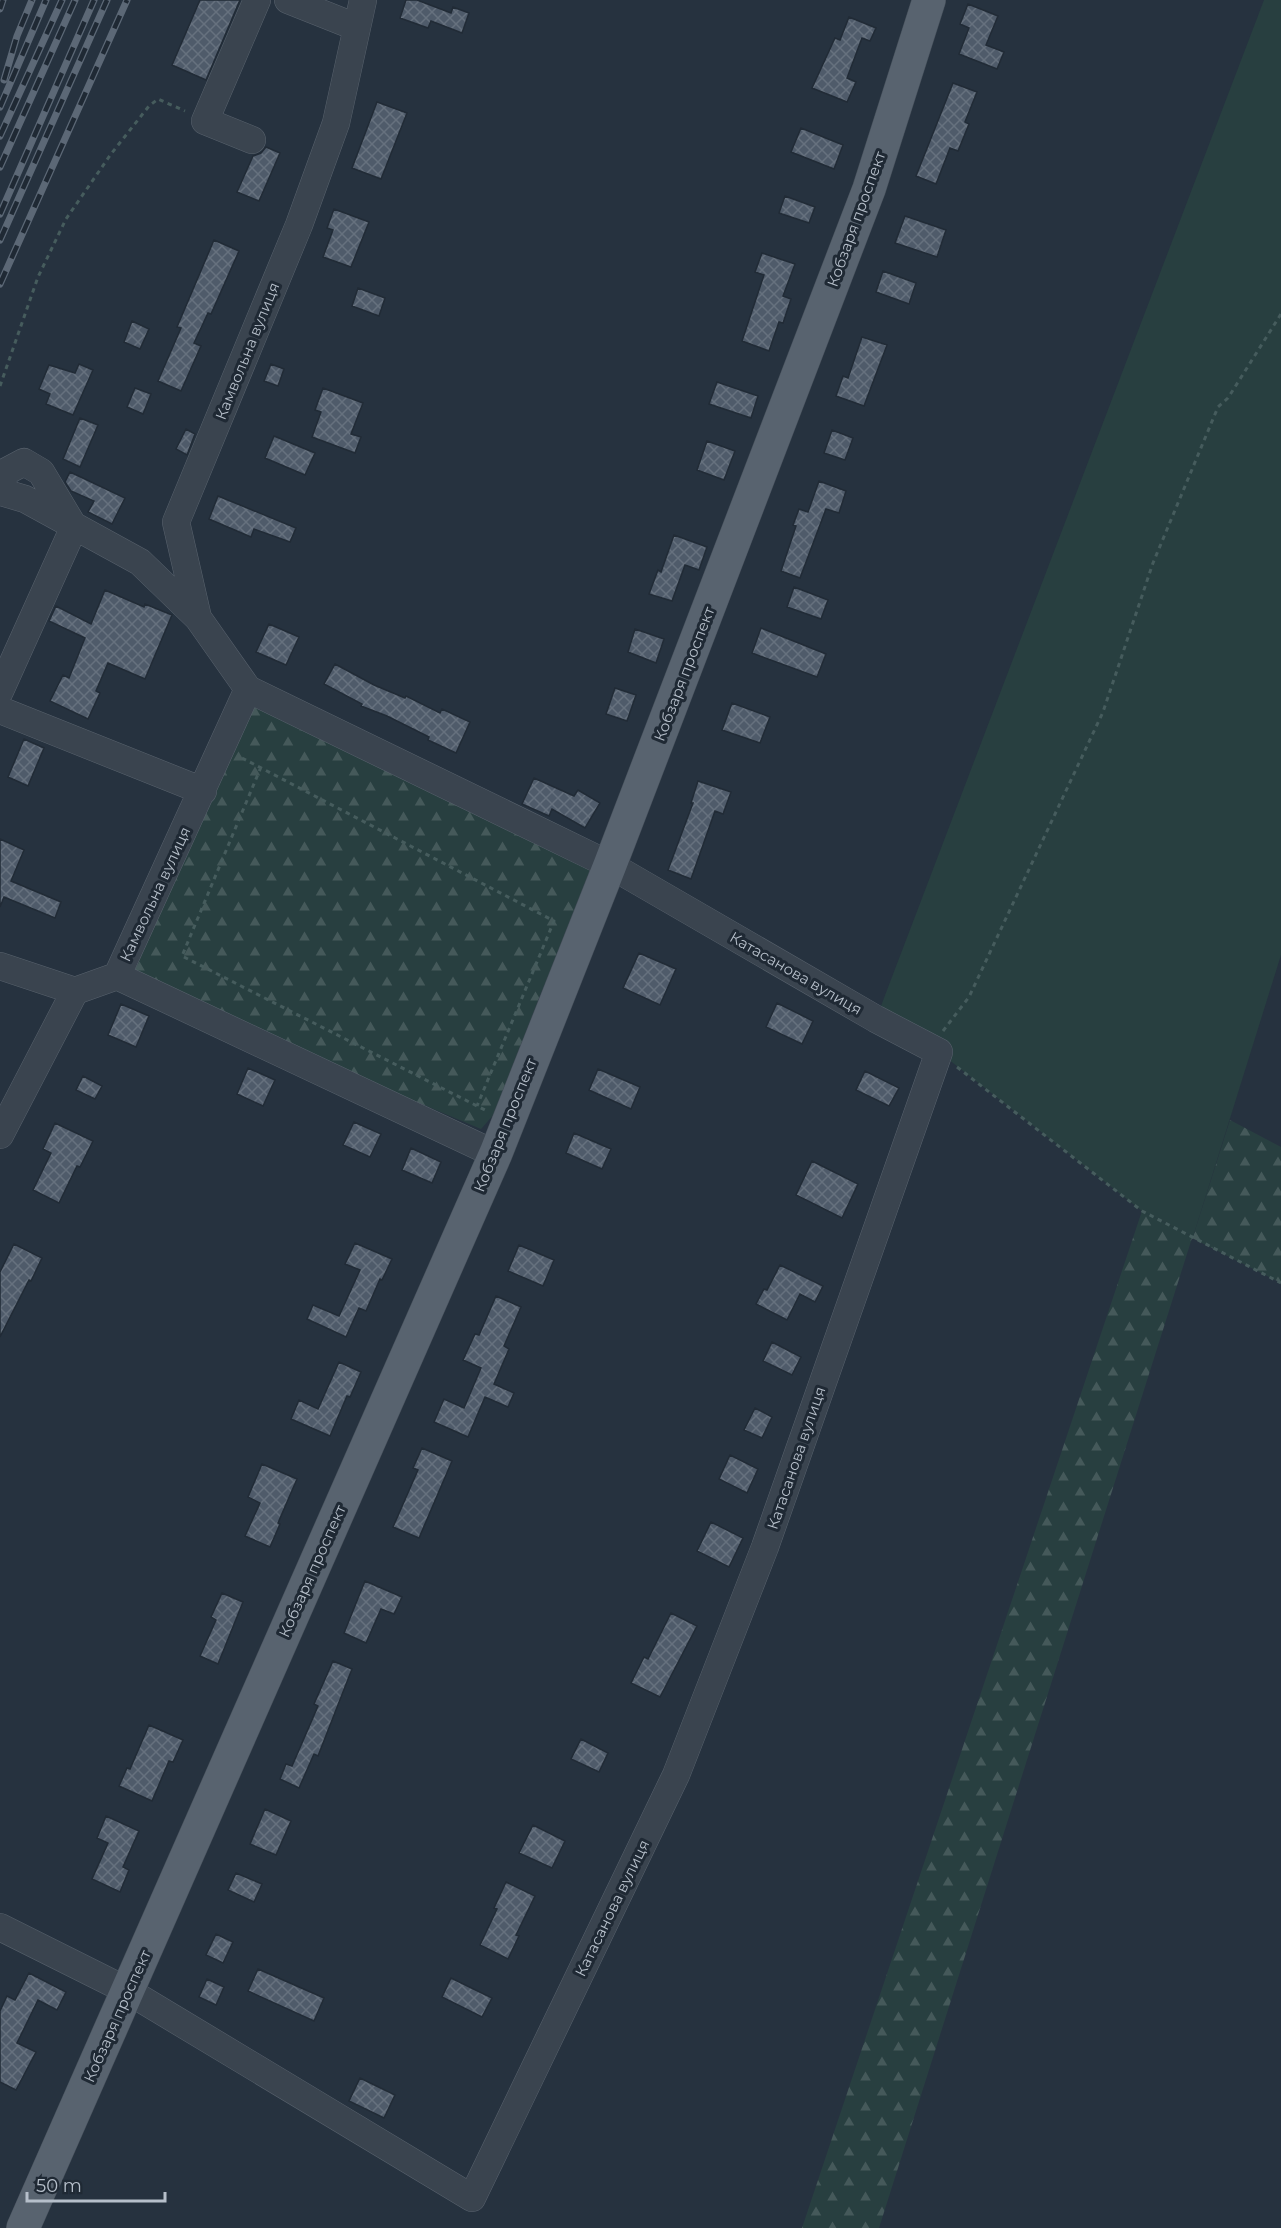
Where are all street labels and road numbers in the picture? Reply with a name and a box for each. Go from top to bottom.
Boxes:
street label: Кобзаря проспект [823,148,890,289]
street label: Камвольна вулиця [211,280,283,422]
street label: Кобзаря проспект [650,603,719,744]
street label: Камвольна вулиця [115,824,195,964]
street label: Катасанова вулиця [726,927,866,1019]
street label: Кобзаря проспект [469,1054,541,1195]
street label: Катасанова вулиця [763,1384,829,1532]
street label: Кобзаря проспект [274,1501,350,1640]
street label: Катасанова вулиця [571,1837,653,1979]
street label: Кобзаря проспект [79,1946,155,2085]

